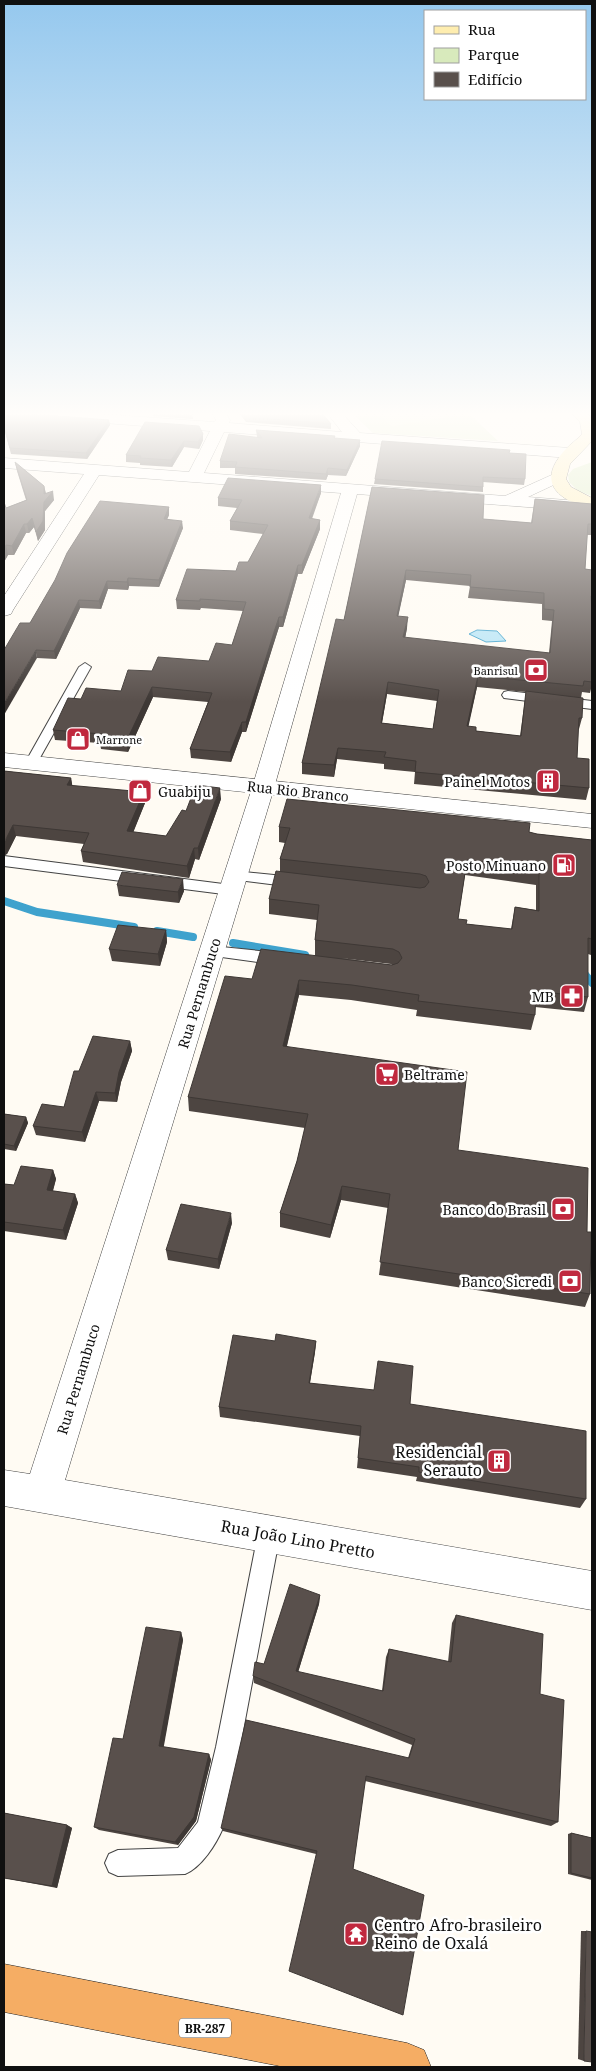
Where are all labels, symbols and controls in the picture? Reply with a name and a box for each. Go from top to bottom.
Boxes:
legend [424,10,586,100]
text: Rua [468,19,496,39]
text: Parque [468,44,519,64]
text: Edifício [468,69,523,89]
bank icon: Banrisul [523,657,549,683]
place label: Banrisul [473,663,519,678]
shop icon: Marrone [65,726,91,752]
place label: Marrone [96,732,142,747]
building icon: Painel Motos [535,768,561,794]
place label: Painel Motos [444,772,530,791]
street label: Rua Rio Branco [246,776,350,806]
shop icon: Guabiju [127,778,153,804]
place label: Guabiju [158,782,211,801]
fuel station icon: Posto Minuano [551,852,577,878]
place label: Posto Minuano [446,856,546,875]
street label: Rua Pernambuco [173,935,225,1051]
pharmacy icon: MB [559,983,585,1009]
place label: MB [532,987,554,1006]
supermarket icon: Beltrame [374,1061,400,1087]
place label: Beltrame [404,1065,465,1084]
bank icon: Banco do Brasil [550,1196,576,1222]
place label: Banco do Brasil [443,1200,547,1219]
bank icon: Banco Sicredi [557,1268,583,1294]
place label: Banco Sicredi [461,1272,553,1291]
street label: Rua Pernambuco [52,1321,104,1437]
place label: Residencial Serauto [395,1441,482,1481]
building icon: Residencial Serauto [486,1448,512,1474]
street label: Rua João Lino Pretto [219,1515,377,1563]
place label: Centro Afro-brasileiro Reino de Oxalá [374,1914,542,1954]
temple icon: Centro Afro-brasileiro Reino de Oxalá [343,1921,369,1947]
road number: BR-287 [179,2019,231,2038]

